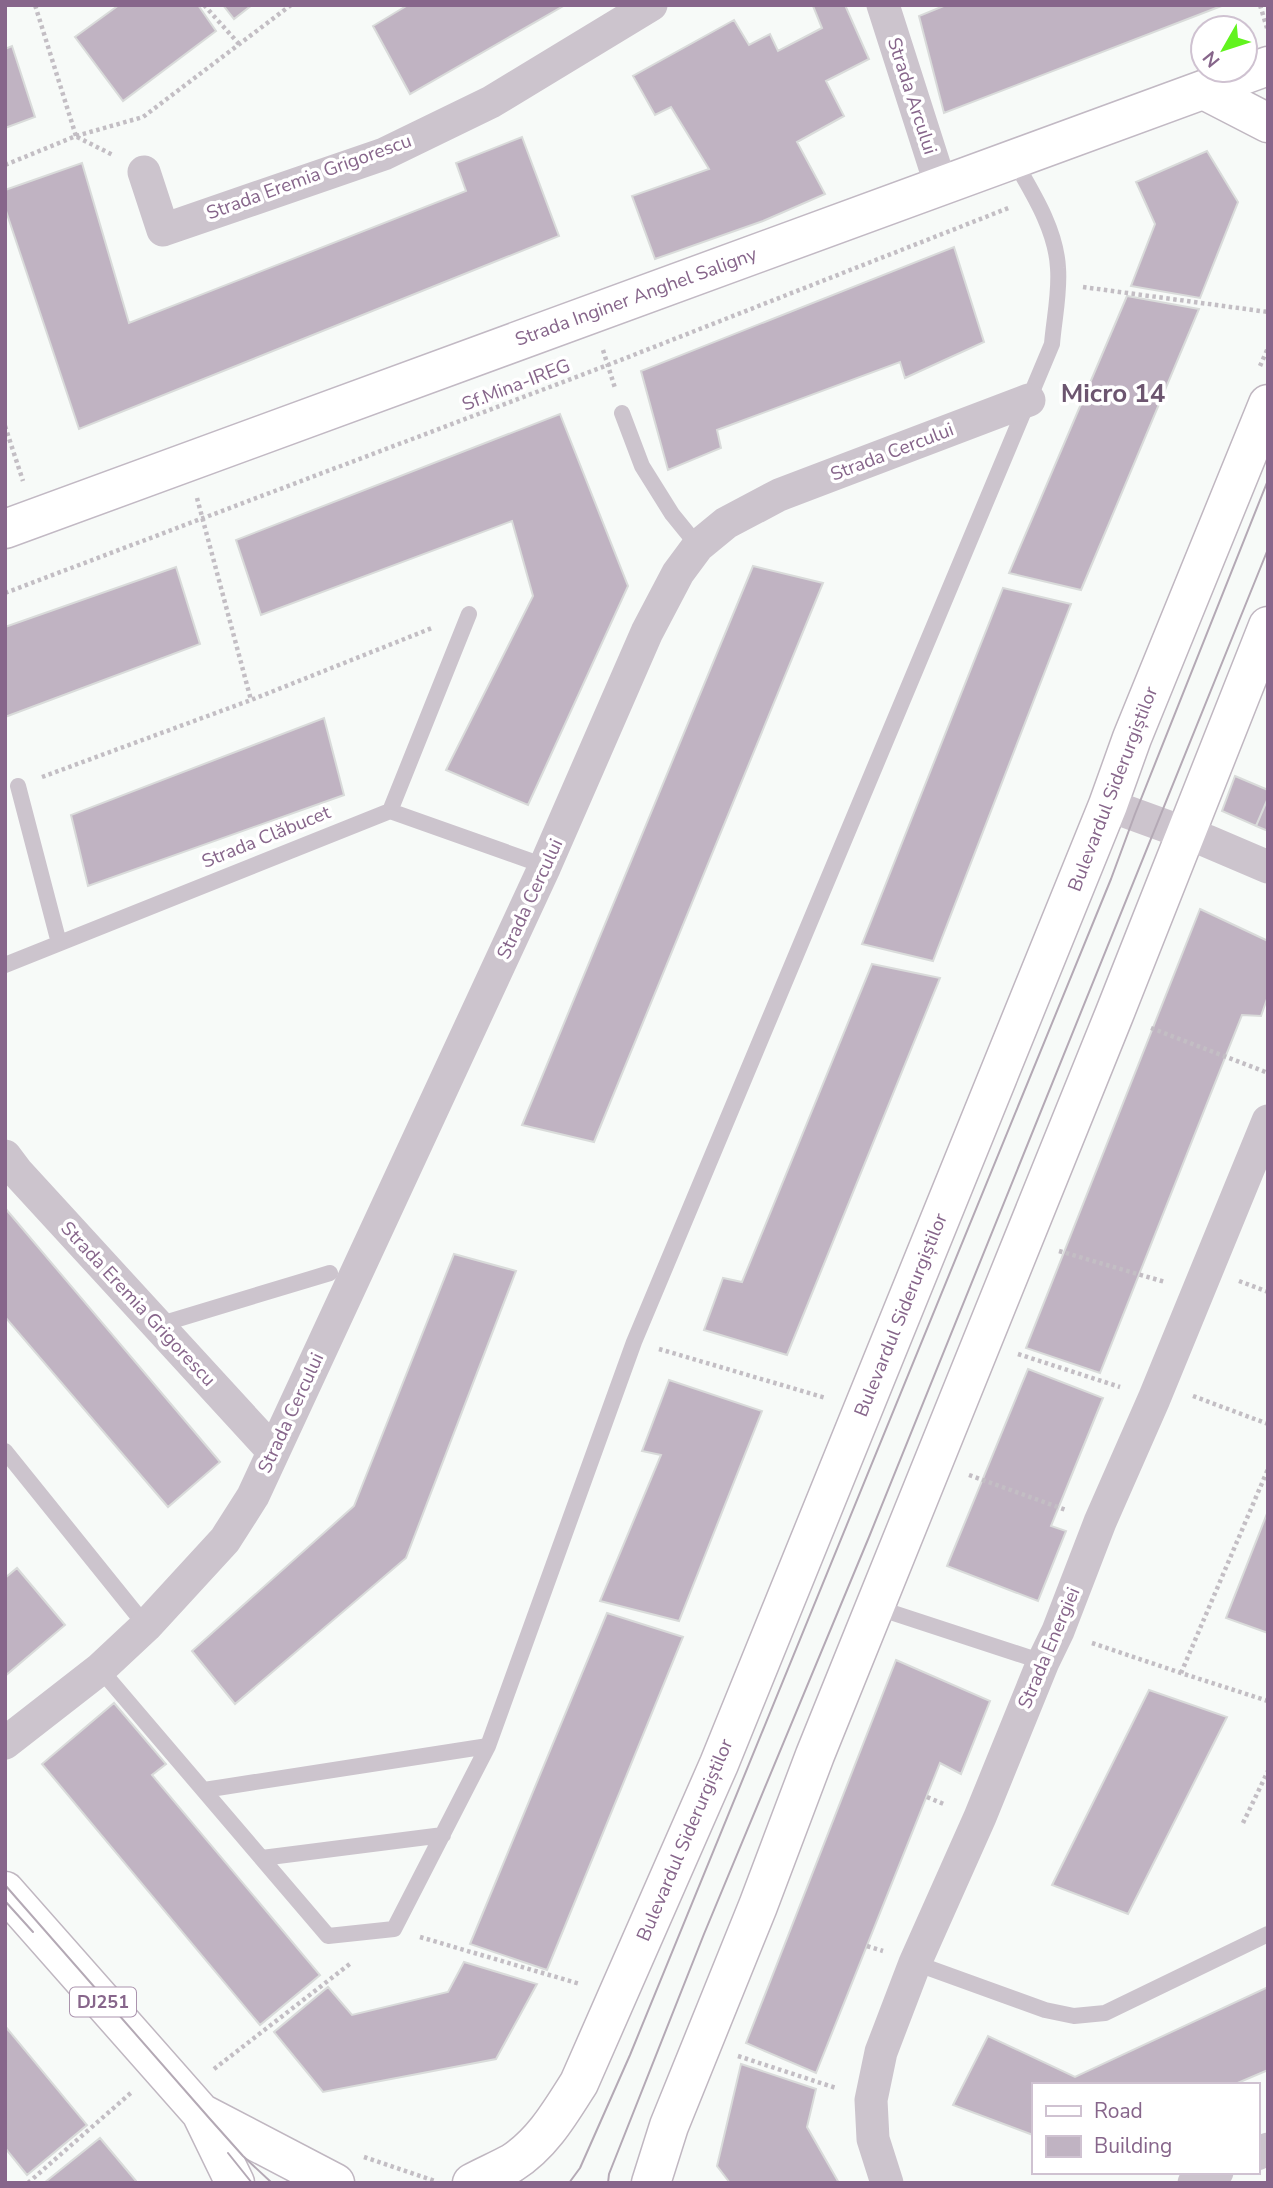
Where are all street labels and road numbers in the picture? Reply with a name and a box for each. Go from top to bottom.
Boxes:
street label: Strada Arcului [881,34,943,158]
street label: Strada Eremia Grigorescu [203,128,415,226]
street label: Strada Inginer Anghel Saligny [512,241,761,353]
street label: Sf.Mina-IREG [458,352,574,418]
street label: Strada Cercului [827,417,957,487]
street label: Bulevardul Siderurgiștilor [1062,683,1164,895]
street label: Strada Clăbucet [198,799,335,875]
street label: Strada Cercului [491,835,569,963]
street label: Bulevardul Siderurgiștilor [848,1209,954,1421]
street label: Strada Eremia Grigorescu [55,1216,221,1392]
street label: Strada Cercului [252,1349,330,1477]
street label: Strada Energiei [1012,1583,1086,1713]
street label: Bulevardul Siderurgiștilor [631,1735,740,1945]
road number: DJ251 [70,1988,136,2016]

